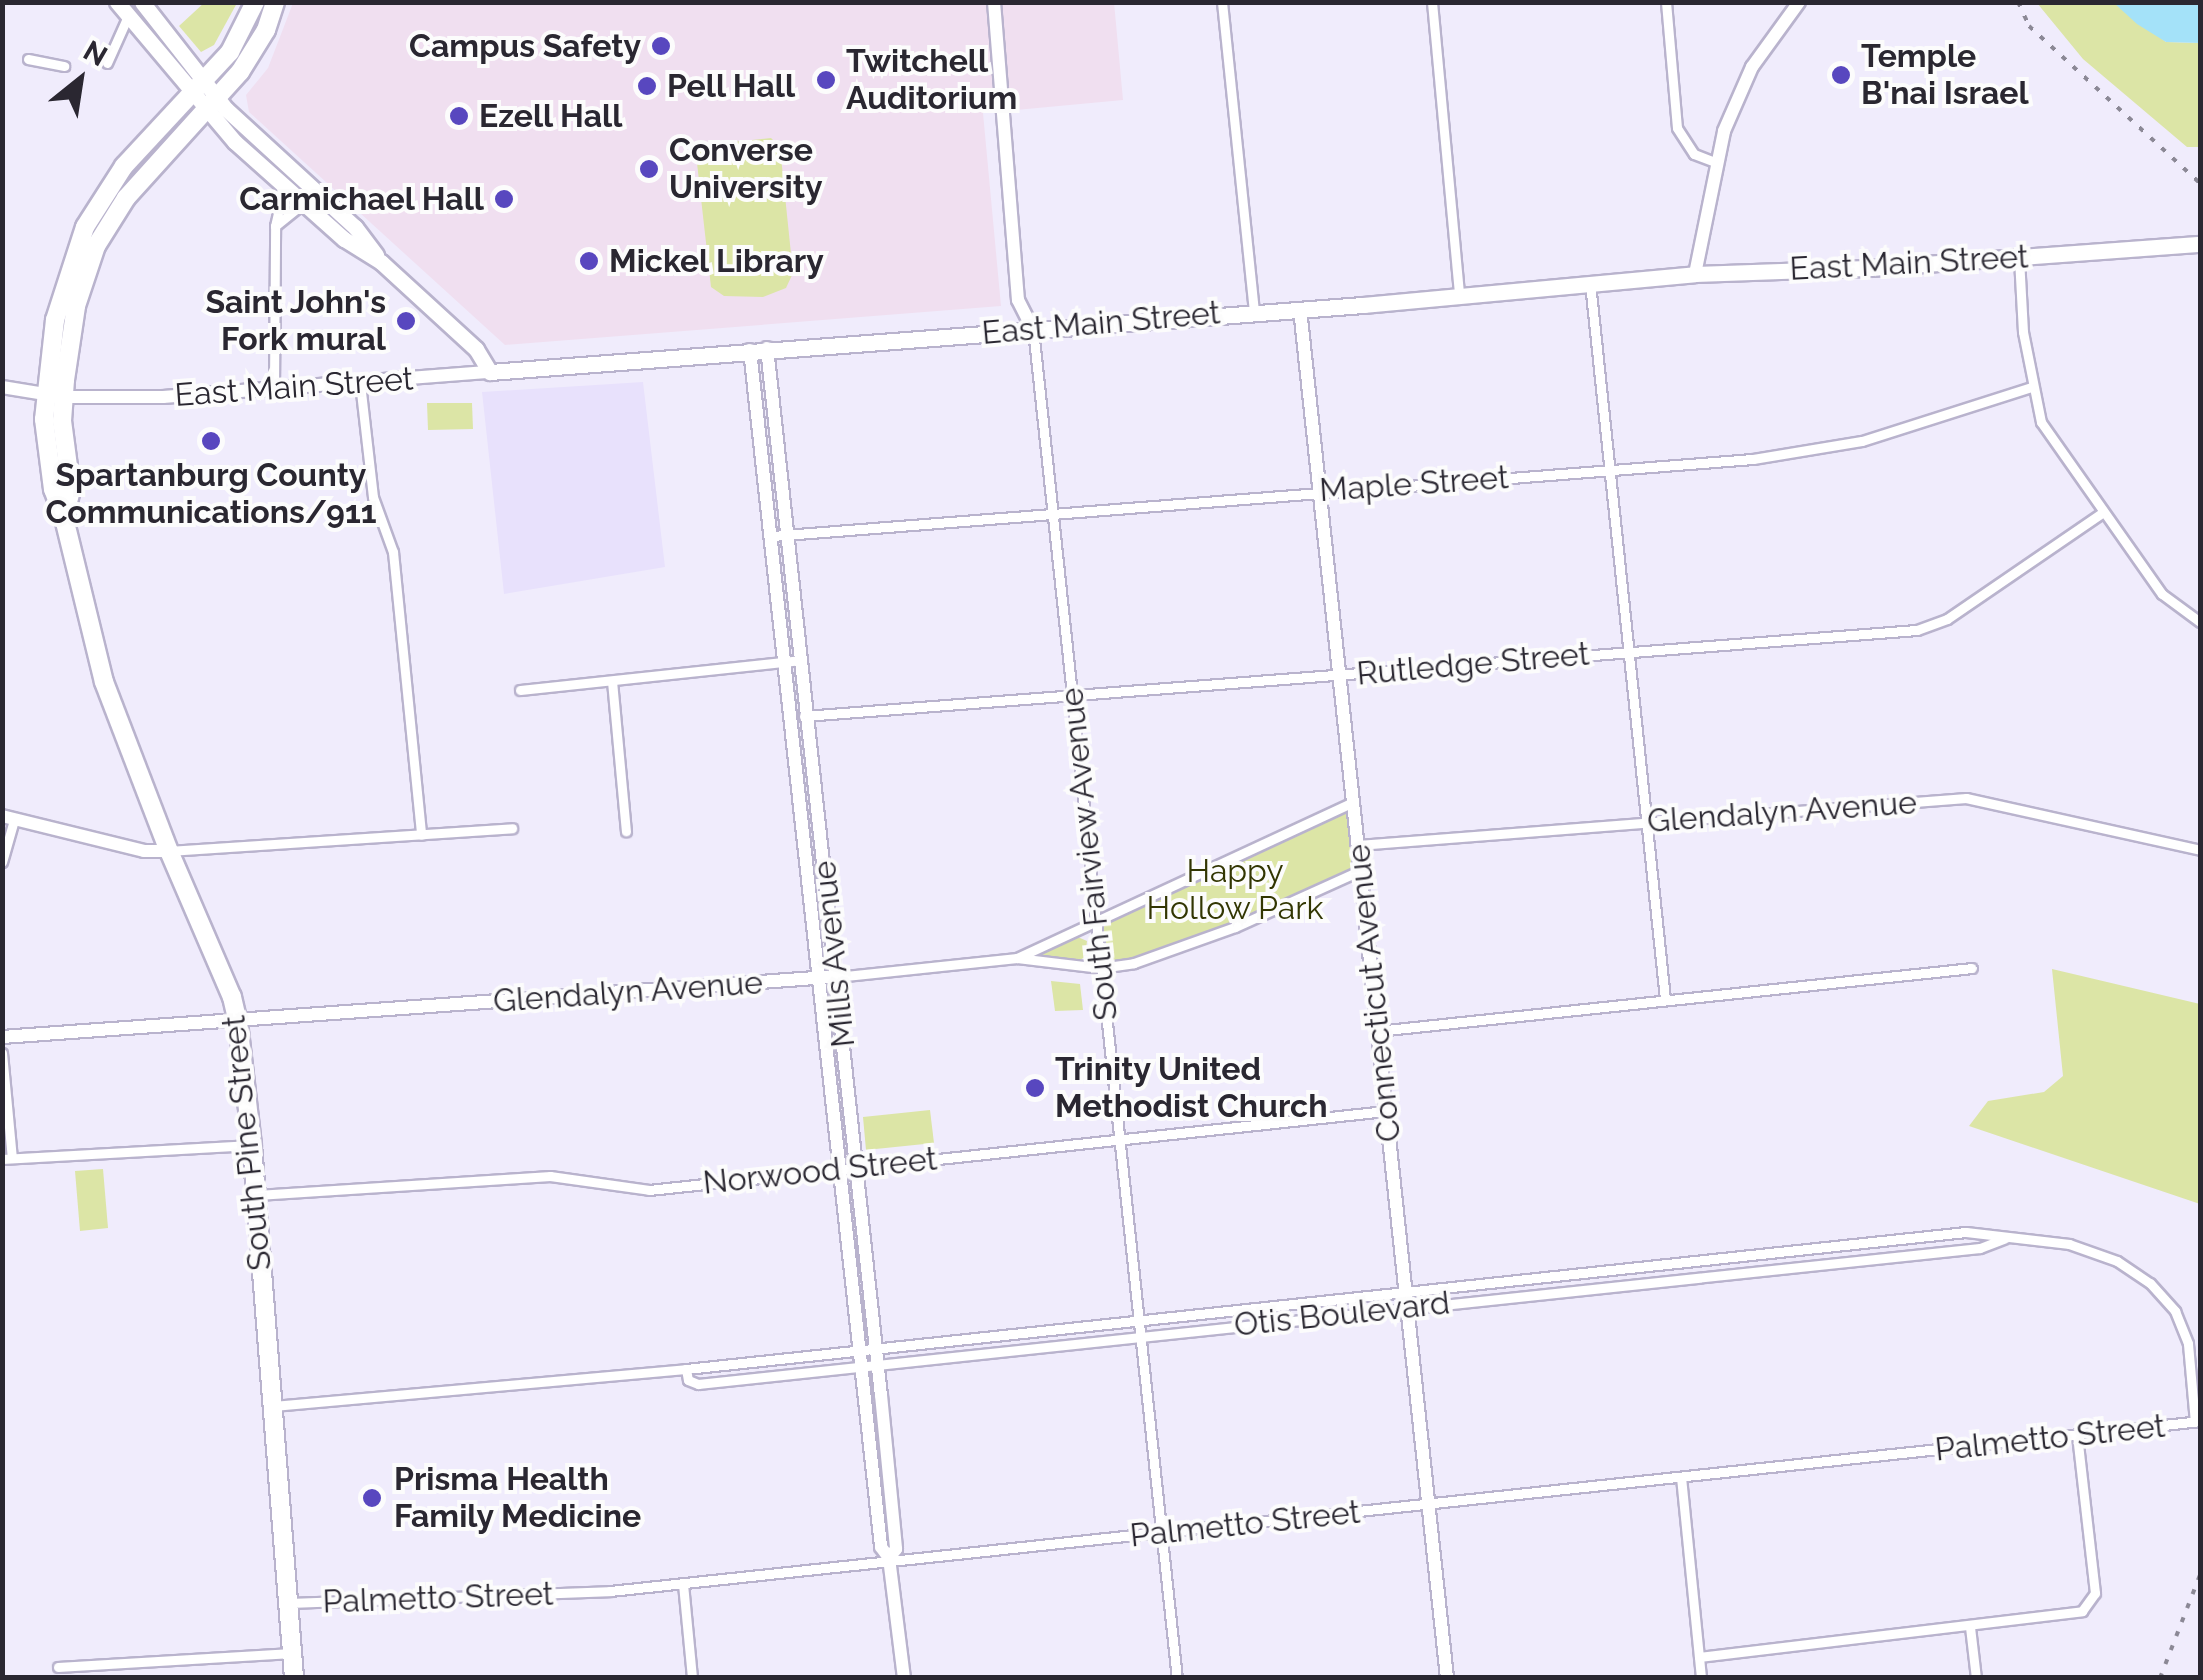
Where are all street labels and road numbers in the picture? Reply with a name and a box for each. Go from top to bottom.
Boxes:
street label: East Main Street [1789,238,2029,288]
street label: East Main Street [980,293,1222,353]
street label: East Main Street [173,360,415,414]
street label: Maple Street [1318,458,1510,510]
street label: Rutledge Street [1355,635,1591,693]
street label: South Fairview Avenue [1052,685,1126,1023]
street label: Glendalyn Avenue [1645,783,1919,841]
street label: Connecticut Avenue [1339,842,1409,1144]
street label: Mills Avenue [805,858,863,1050]
street label: Glendalyn Avenue [491,963,765,1021]
street label: South Pine Street [215,1014,279,1272]
street label: Norwood Street [701,1140,939,1202]
street label: Otis Boulevard [1232,1284,1452,1344]
street label: Palmetto Street [1933,1407,2167,1469]
street label: Palmetto Street [1128,1493,1362,1555]
street label: Palmetto Street [322,1575,554,1621]

